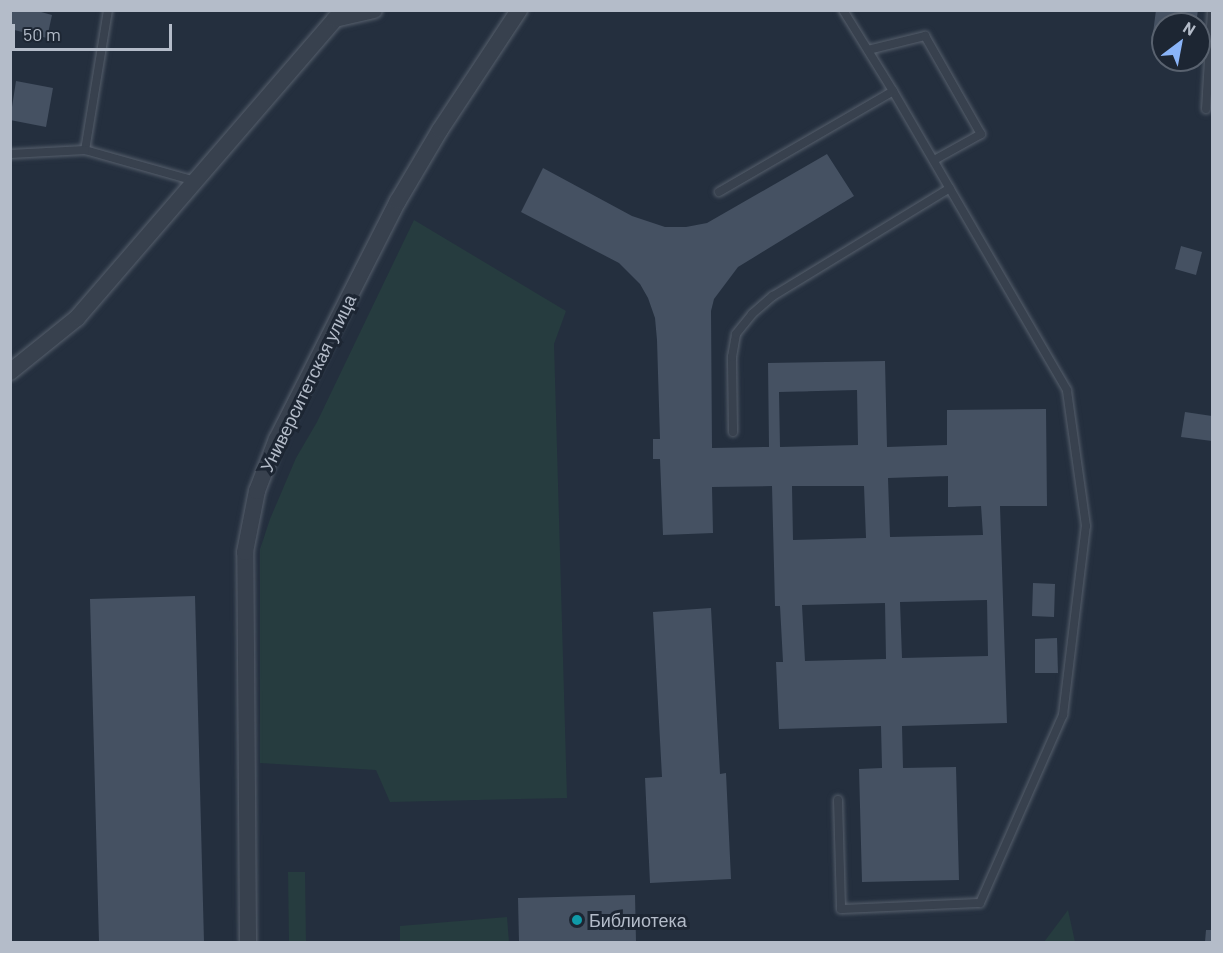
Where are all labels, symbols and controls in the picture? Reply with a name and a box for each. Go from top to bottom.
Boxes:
scale bar [15,12,176,50]
north arrow [1151,12,1211,72]
text: N [1180,17,1199,39]
text: 50 m [23,23,61,45]
street label: Университетская улица [256,291,360,475]
place label: Библиотека [589,909,687,931]
marker: Библиотека [570,913,584,927]

